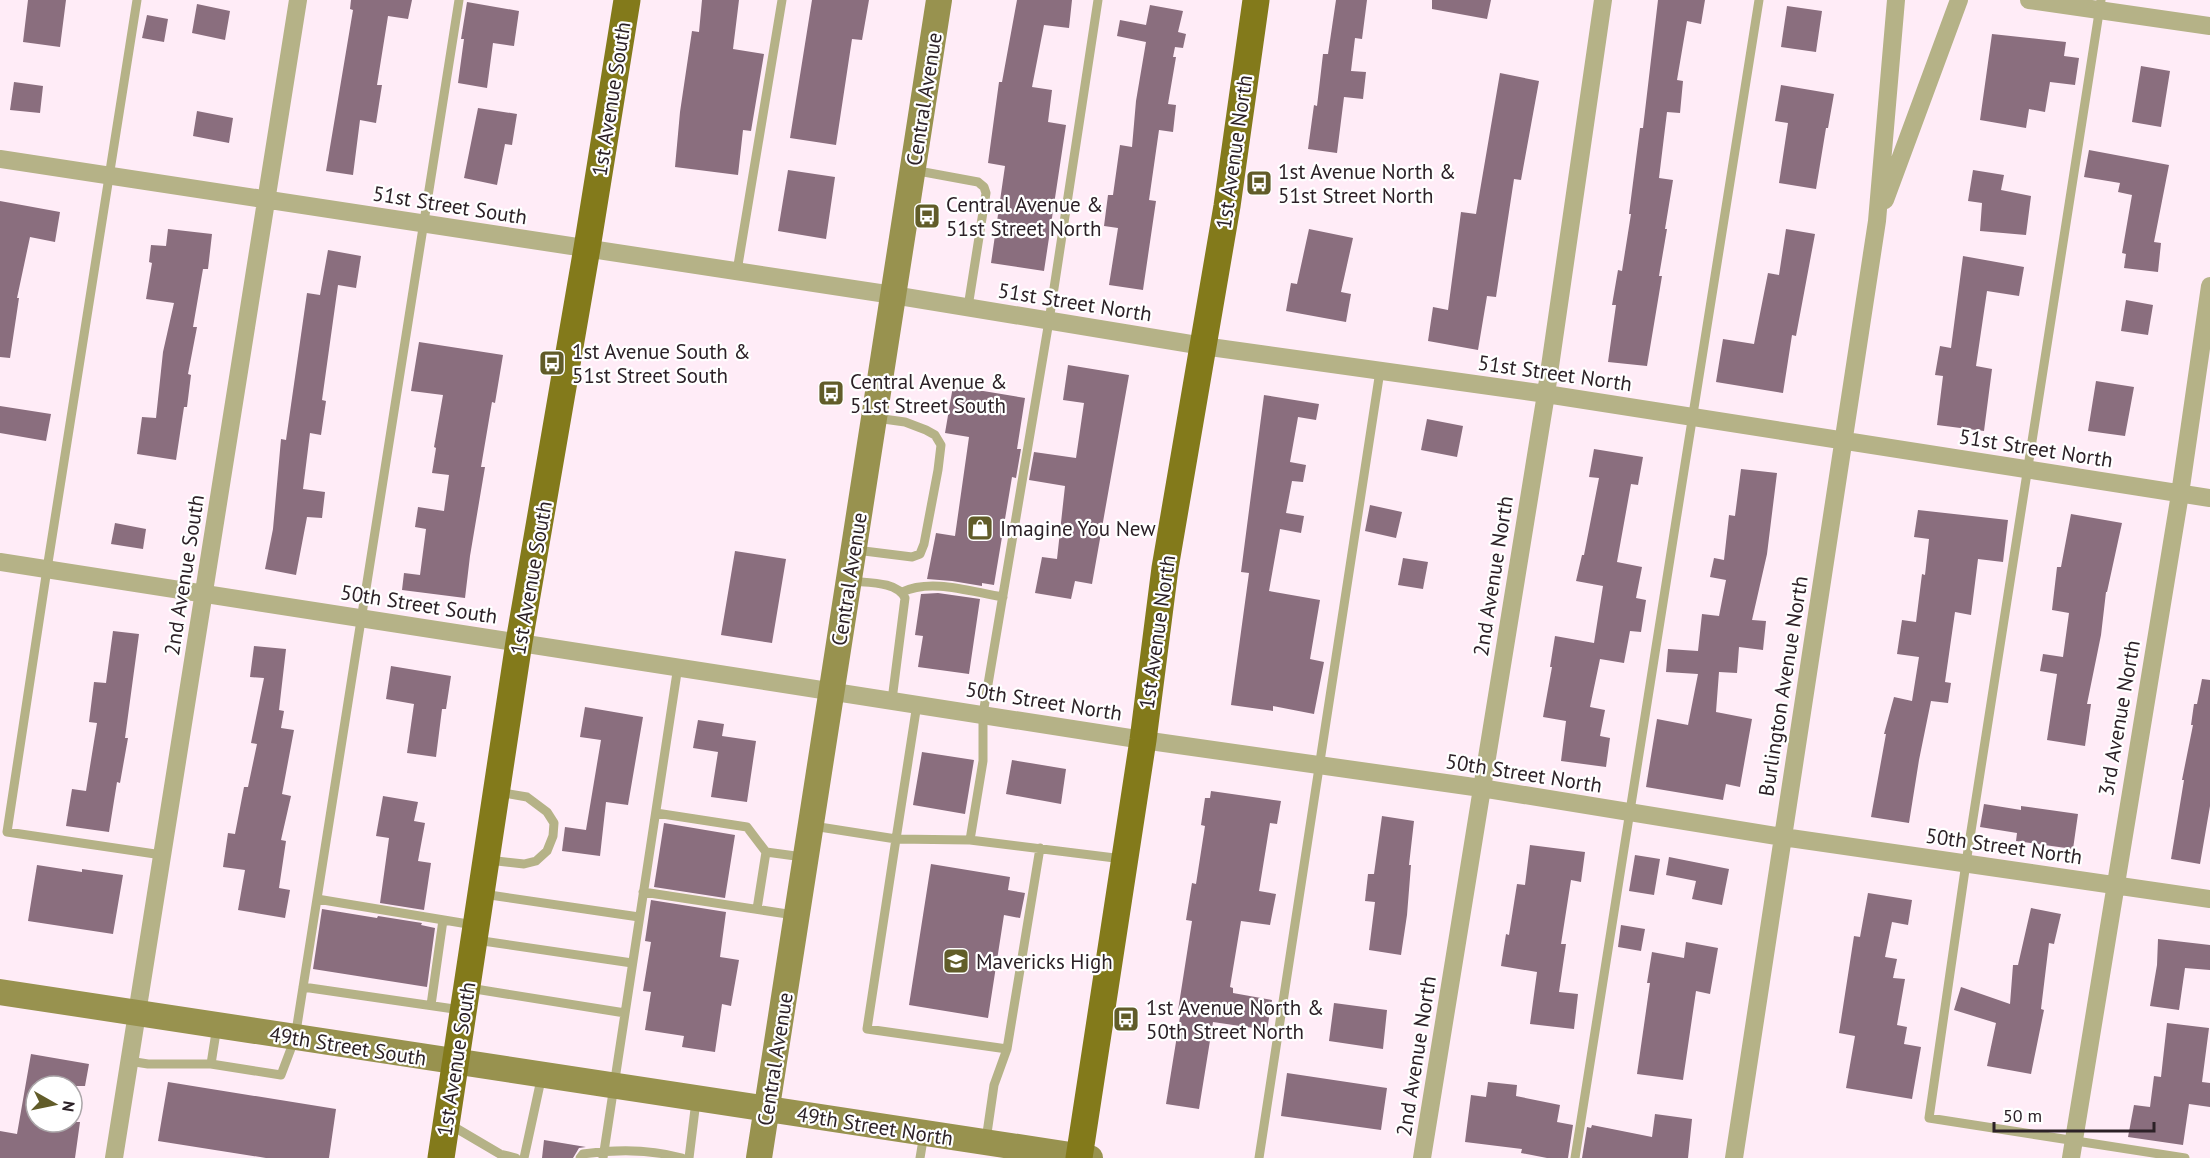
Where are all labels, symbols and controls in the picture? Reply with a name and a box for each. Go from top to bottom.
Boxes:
street label: 1st Avenue South [585,20,637,178]
street label: Central Avenue [900,30,948,168]
street label: 1st Avenue North [1210,73,1258,231]
place label: 1st Avenue North & 51st Street North [1278,158,1456,209]
bus stop icon: 1st Avenue North & 51st Street North [1244,168,1274,198]
street label: 51st Street South [371,179,529,231]
place label: Central Avenue & 51st Street North [946,191,1103,242]
bus stop icon: Central Avenue & 51st Street North [912,201,942,231]
street label: 51st Street North [996,277,1154,327]
place label: 1st Avenue South & 51st Street South [572,338,751,389]
bus stop icon: 1st Avenue South & 51st Street South [537,348,567,378]
street label: 51st Street North [1476,349,1634,397]
place label: Central Avenue & 51st Street South [850,368,1007,419]
bus stop icon: Central Avenue & 51st Street South [816,378,846,408]
street label: 51st Street North [1957,423,2115,473]
street label: 2nd Avenue South [158,493,210,657]
street label: 2nd Avenue North [1467,494,1519,658]
street label: 1st Avenue South [504,499,558,657]
street label: Central Avenue [825,510,873,648]
shop icon: Imagine You New [965,513,995,543]
place label: Imagine You New [1000,515,1156,542]
street label: 1st Avenue North [1133,553,1181,711]
street label: Burlington Avenue North [1752,574,1814,798]
street label: 50th Street South [339,578,499,630]
street label: 3rd Avenue North [2092,638,2146,798]
street label: 50th Street North [964,675,1124,727]
street label: 50th Street North [1444,747,1604,799]
street label: 50th Street North [1924,822,2084,870]
school or university icon: Mavericks High [941,946,971,976]
place label: Mavericks High [976,948,1113,975]
street label: 2nd Avenue North [1390,974,1442,1138]
street label: 1st Avenue South [430,980,482,1138]
street label: Central Avenue [751,990,799,1128]
place label: 1st Avenue North & 50th Street North [1146,994,1324,1045]
bus stop icon: 1st Avenue North & 50th Street North [1111,1004,1141,1034]
street label: 49th Street South [268,1020,428,1072]
north arrow [24,1074,84,1134]
scale bar [1994,1095,2154,1133]
text: N [58,1100,80,1113]
street label: 49th Street North [795,1100,955,1152]
text: 50 m [2003,1104,2042,1127]

